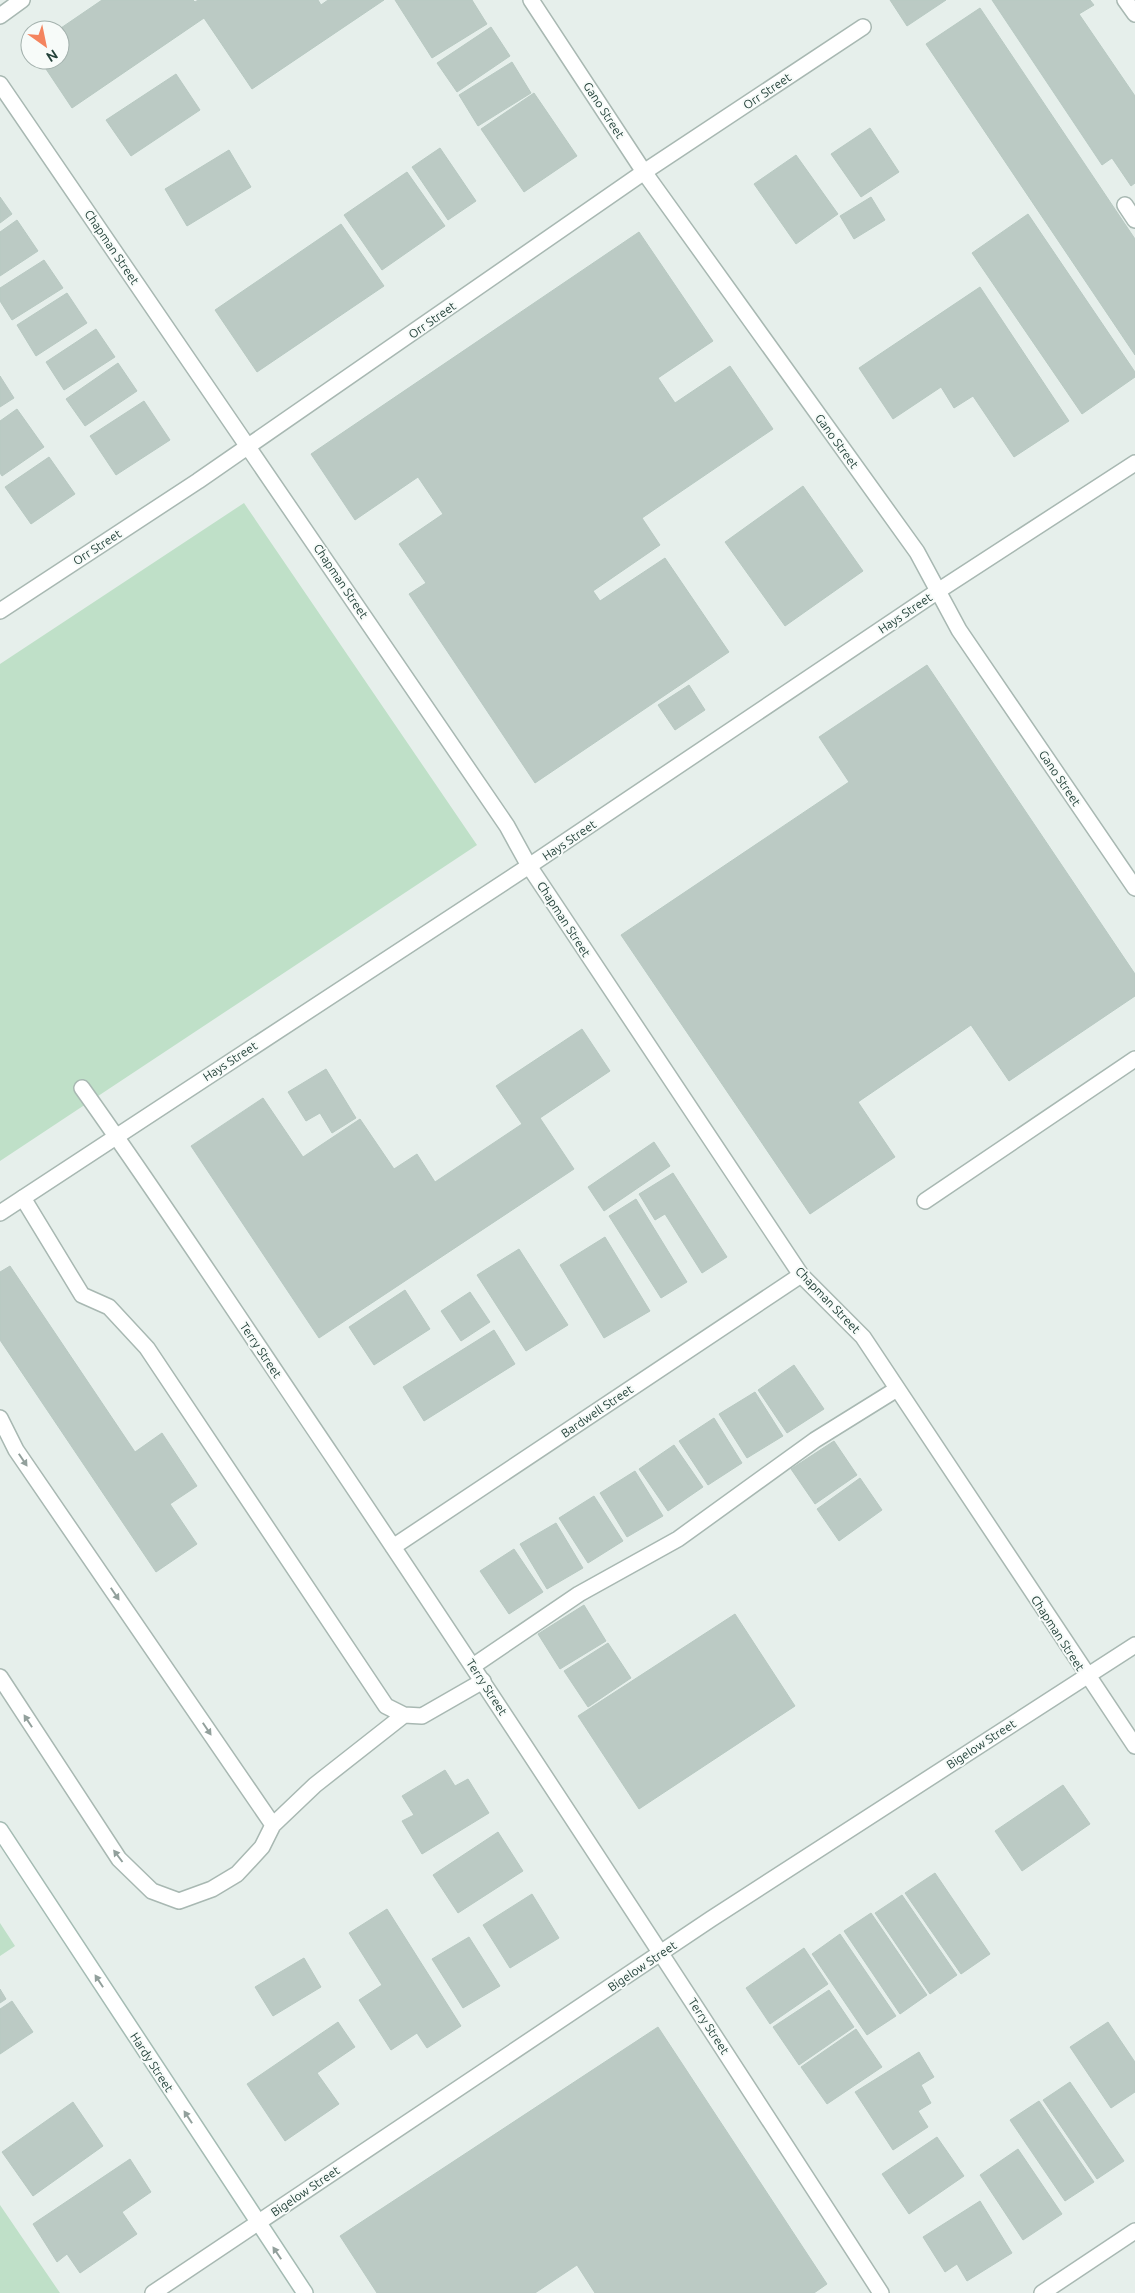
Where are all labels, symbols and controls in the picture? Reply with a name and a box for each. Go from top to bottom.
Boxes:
north arrow [20,20,70,70]
text: N [43,46,61,65]
street label: Orr Street [741,70,794,112]
street label: Gano Street [581,80,627,141]
street label: Chapman Street [82,207,142,287]
street label: Orr Street [406,299,458,341]
street label: Gano Street [813,411,861,471]
street label: Orr Street [71,527,124,567]
street label: Chapman Street [311,541,371,621]
street label: Hays Street [876,590,934,636]
street label: Gano Street [1037,748,1084,809]
street label: Hays Street [540,817,598,863]
street label: Chapman Street [535,879,593,959]
street label: Hays Street [201,1039,260,1083]
street label: Chapman Street [793,1264,863,1336]
street label: Terry Street [238,1320,284,1380]
street label: Bardwell Street [559,1382,636,1440]
one-way arrow [18,1454,28,1467]
one-way arrow [110,1588,120,1601]
street label: Chapman Street [1029,1593,1087,1673]
street label: Terry Street [464,1657,510,1718]
one-way arrow [24,1714,33,1727]
street label: Bigelow Street [944,1717,1018,1771]
one-way arrow [202,1722,212,1735]
one-way arrow [113,1849,123,1863]
street label: Bigelow Street [605,1938,679,1994]
one-way arrow [94,1975,104,1988]
street label: Terry Street [686,1996,732,2057]
street label: Hardy Street [128,2030,176,2094]
one-way arrow [183,2111,192,2124]
street label: Bigelow Street [268,2163,342,2219]
one-way arrow [272,2246,282,2260]

